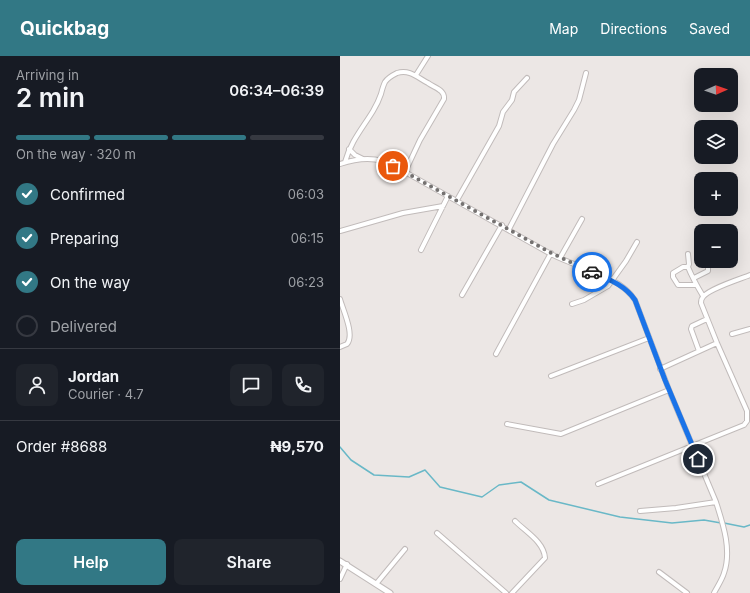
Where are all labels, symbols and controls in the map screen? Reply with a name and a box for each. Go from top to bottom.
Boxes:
text: Quickbag [20,17,109,40]
text: Map [549,20,578,37]
text: Directions [600,20,667,37]
text: Saved [689,20,730,37]
text: Arriving in [16,67,79,83]
north arrow [694,68,738,112]
map controls [694,68,738,268]
text: 06:34–06:39 [229,81,324,100]
text: 2 min [16,82,85,113]
button: layers [694,120,738,164]
text: On the way · 320 m [16,146,136,162]
pin [376,149,410,183]
icon: bag [382,155,404,177]
button: + [694,172,738,216]
icon: check [16,183,38,205]
text: Confirmed [50,185,125,204]
text: 06:03 [288,186,324,202]
button: − [694,224,738,268]
icon: check [16,227,38,249]
text: Preparing [50,229,119,248]
text: 06:15 [291,230,324,246]
courier [572,252,612,292]
icon: car [581,261,603,283]
icon: check [16,271,38,293]
text: On the way [50,273,130,292]
text: 06:23 [288,274,324,290]
text: Delivered [50,317,117,336]
button: person [16,364,58,406]
button: chat [230,364,272,406]
button: phone [282,364,324,406]
text: Jordan [68,367,119,386]
text: Courier · 4.7 [68,386,144,402]
text: Order #8688 [16,437,107,456]
text: ₦9,570 [270,437,324,456]
pin [681,442,715,476]
icon: home [687,448,709,470]
button: Help [16,539,166,585]
button: Share [174,539,324,585]

